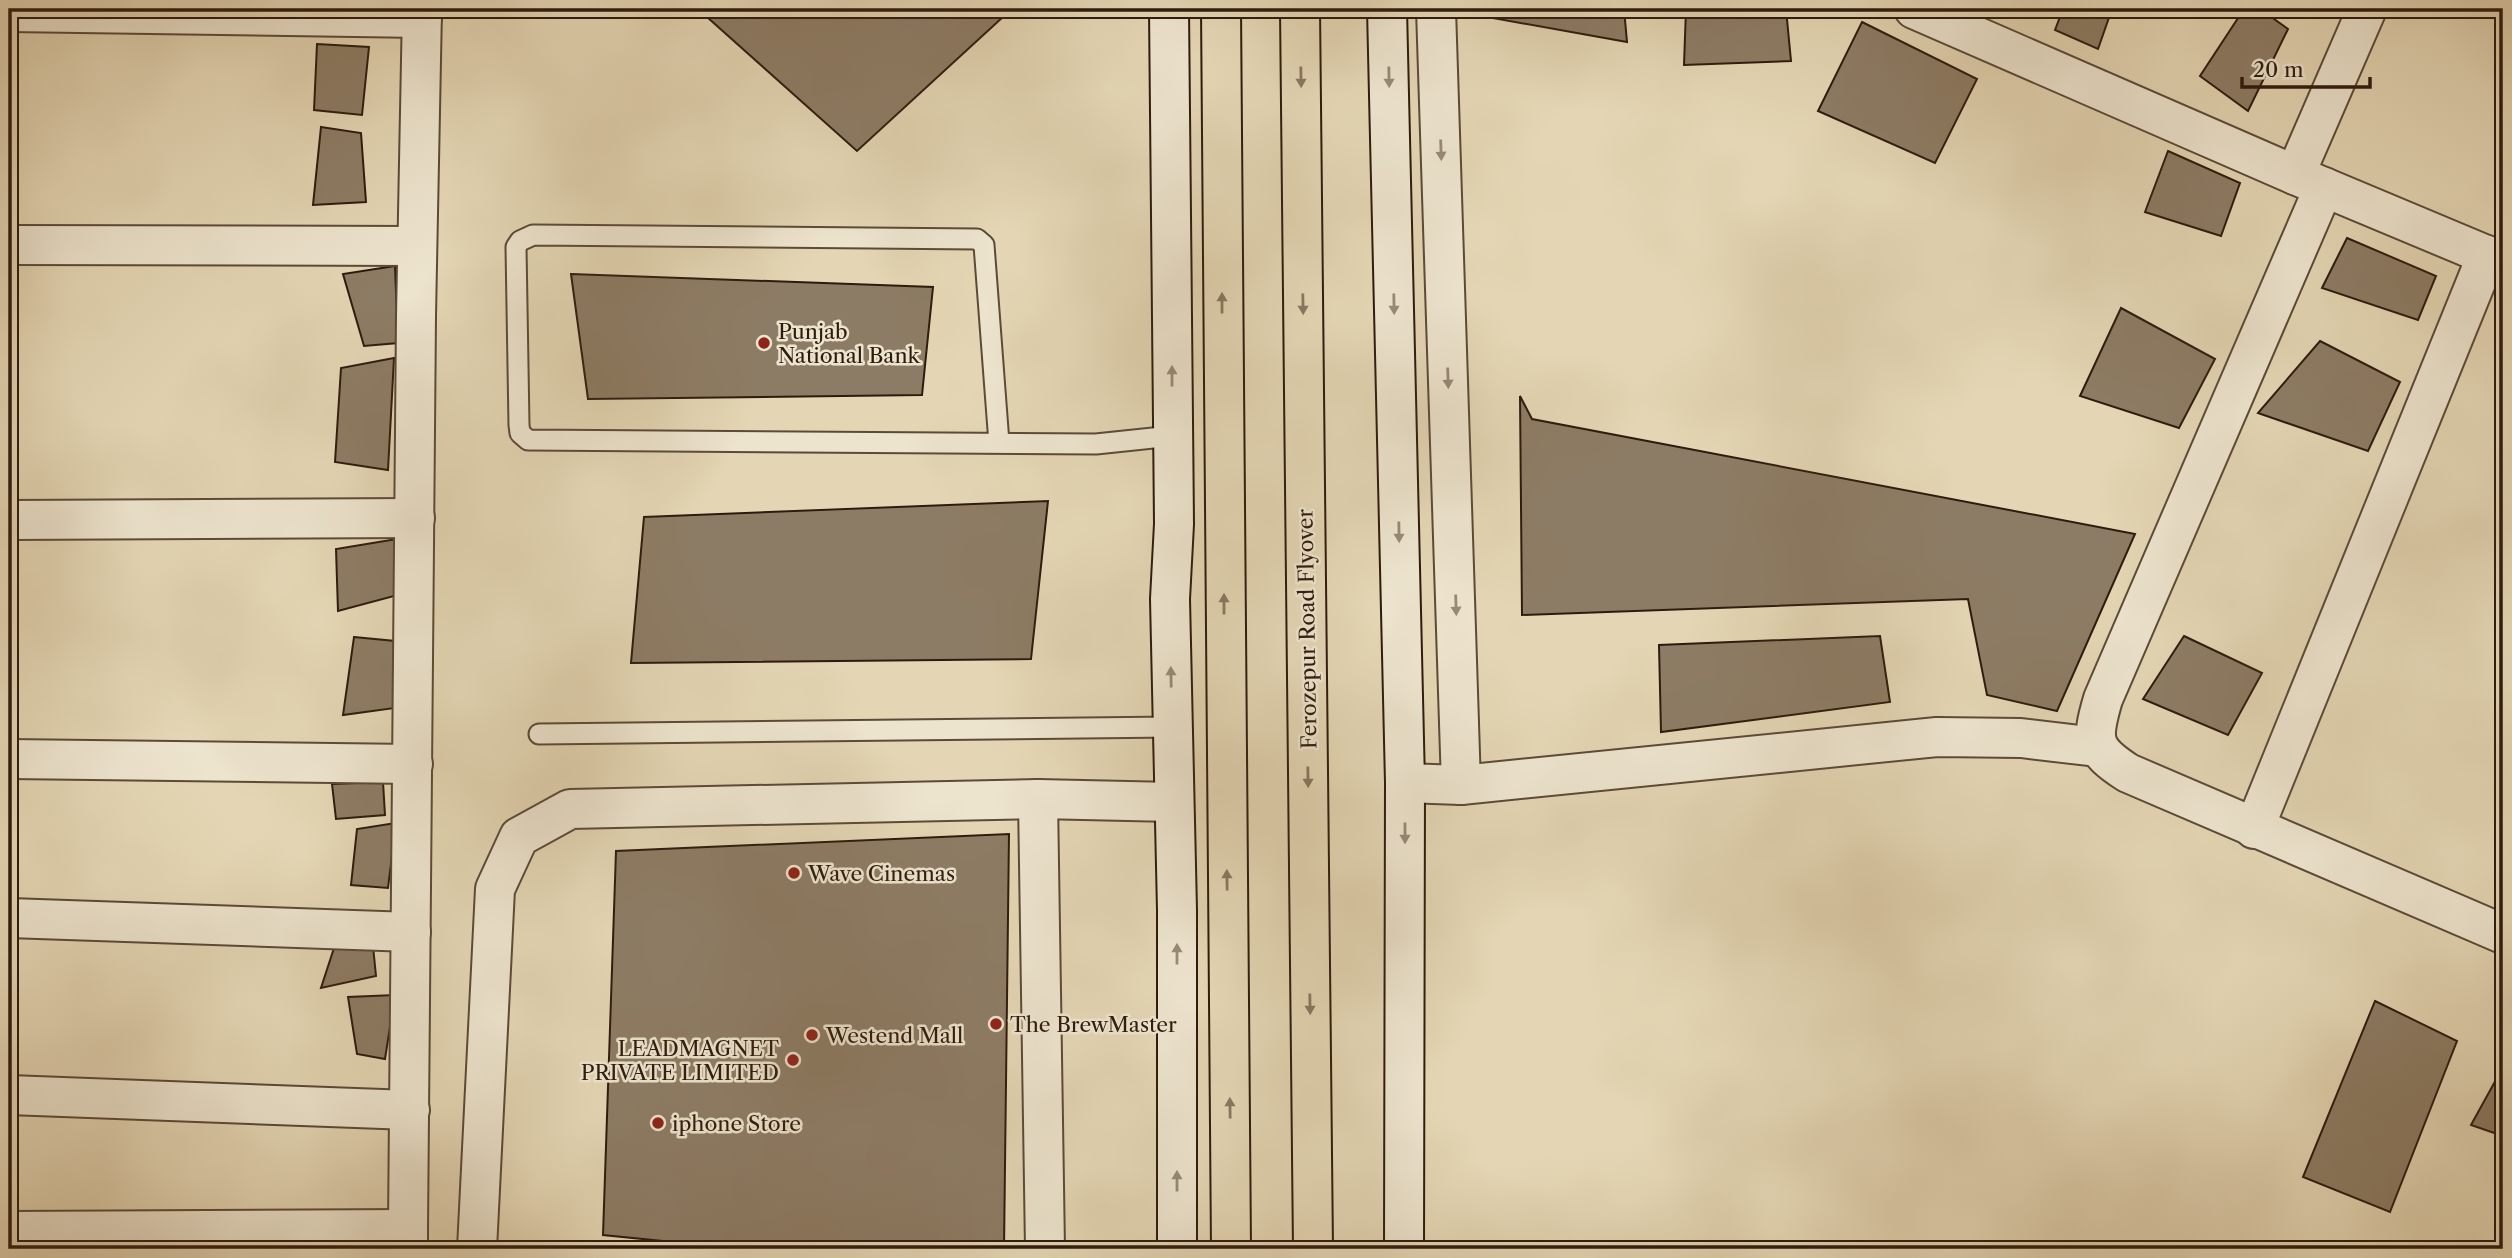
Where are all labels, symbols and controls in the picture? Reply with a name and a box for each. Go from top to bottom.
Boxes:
scale bar [2242,46,2370,90]
text: 20 m [2253,57,2304,82]
one-way arrow [1295,66,1307,88]
one-way arrow [1383,66,1395,88]
one-way arrow [1435,140,1446,162]
one-way arrow [1216,291,1228,313]
one-way arrow [1298,294,1309,316]
one-way arrow [1388,294,1400,316]
place label: Punjab National Bank [778,319,921,368]
marker: Punjab National Bank [756,335,772,351]
one-way arrow [1166,365,1178,387]
one-way arrow [1443,367,1454,389]
street label: Ferozepur Road Flyover [1292,508,1322,749]
one-way arrow [1393,521,1405,543]
one-way arrow [1218,592,1230,614]
one-way arrow [1450,594,1461,616]
one-way arrow [1165,666,1177,688]
one-way arrow [1302,766,1314,788]
one-way arrow [1399,822,1411,844]
place label: Wave Cinemas [807,861,955,886]
marker: Wave Cinemas [786,865,802,881]
one-way arrow [1221,869,1233,891]
one-way arrow [1171,942,1183,964]
one-way arrow [1305,994,1316,1016]
place label: The BrewMaster [1010,1012,1177,1037]
marker: The BrewMaster [988,1016,1004,1032]
place label: Westend Mall [825,1023,963,1048]
marker: Westend Mall [804,1027,820,1043]
place label: LEADMAGNET PRIVATE LIMITED [581,1036,779,1085]
marker: LEADMAGNET PRIVATE LIMITED [785,1052,801,1068]
one-way arrow [1224,1096,1235,1118]
place label: iphone Store [672,1111,801,1136]
marker: iphone Store [650,1115,666,1131]
one-way arrow [1171,1170,1183,1192]

